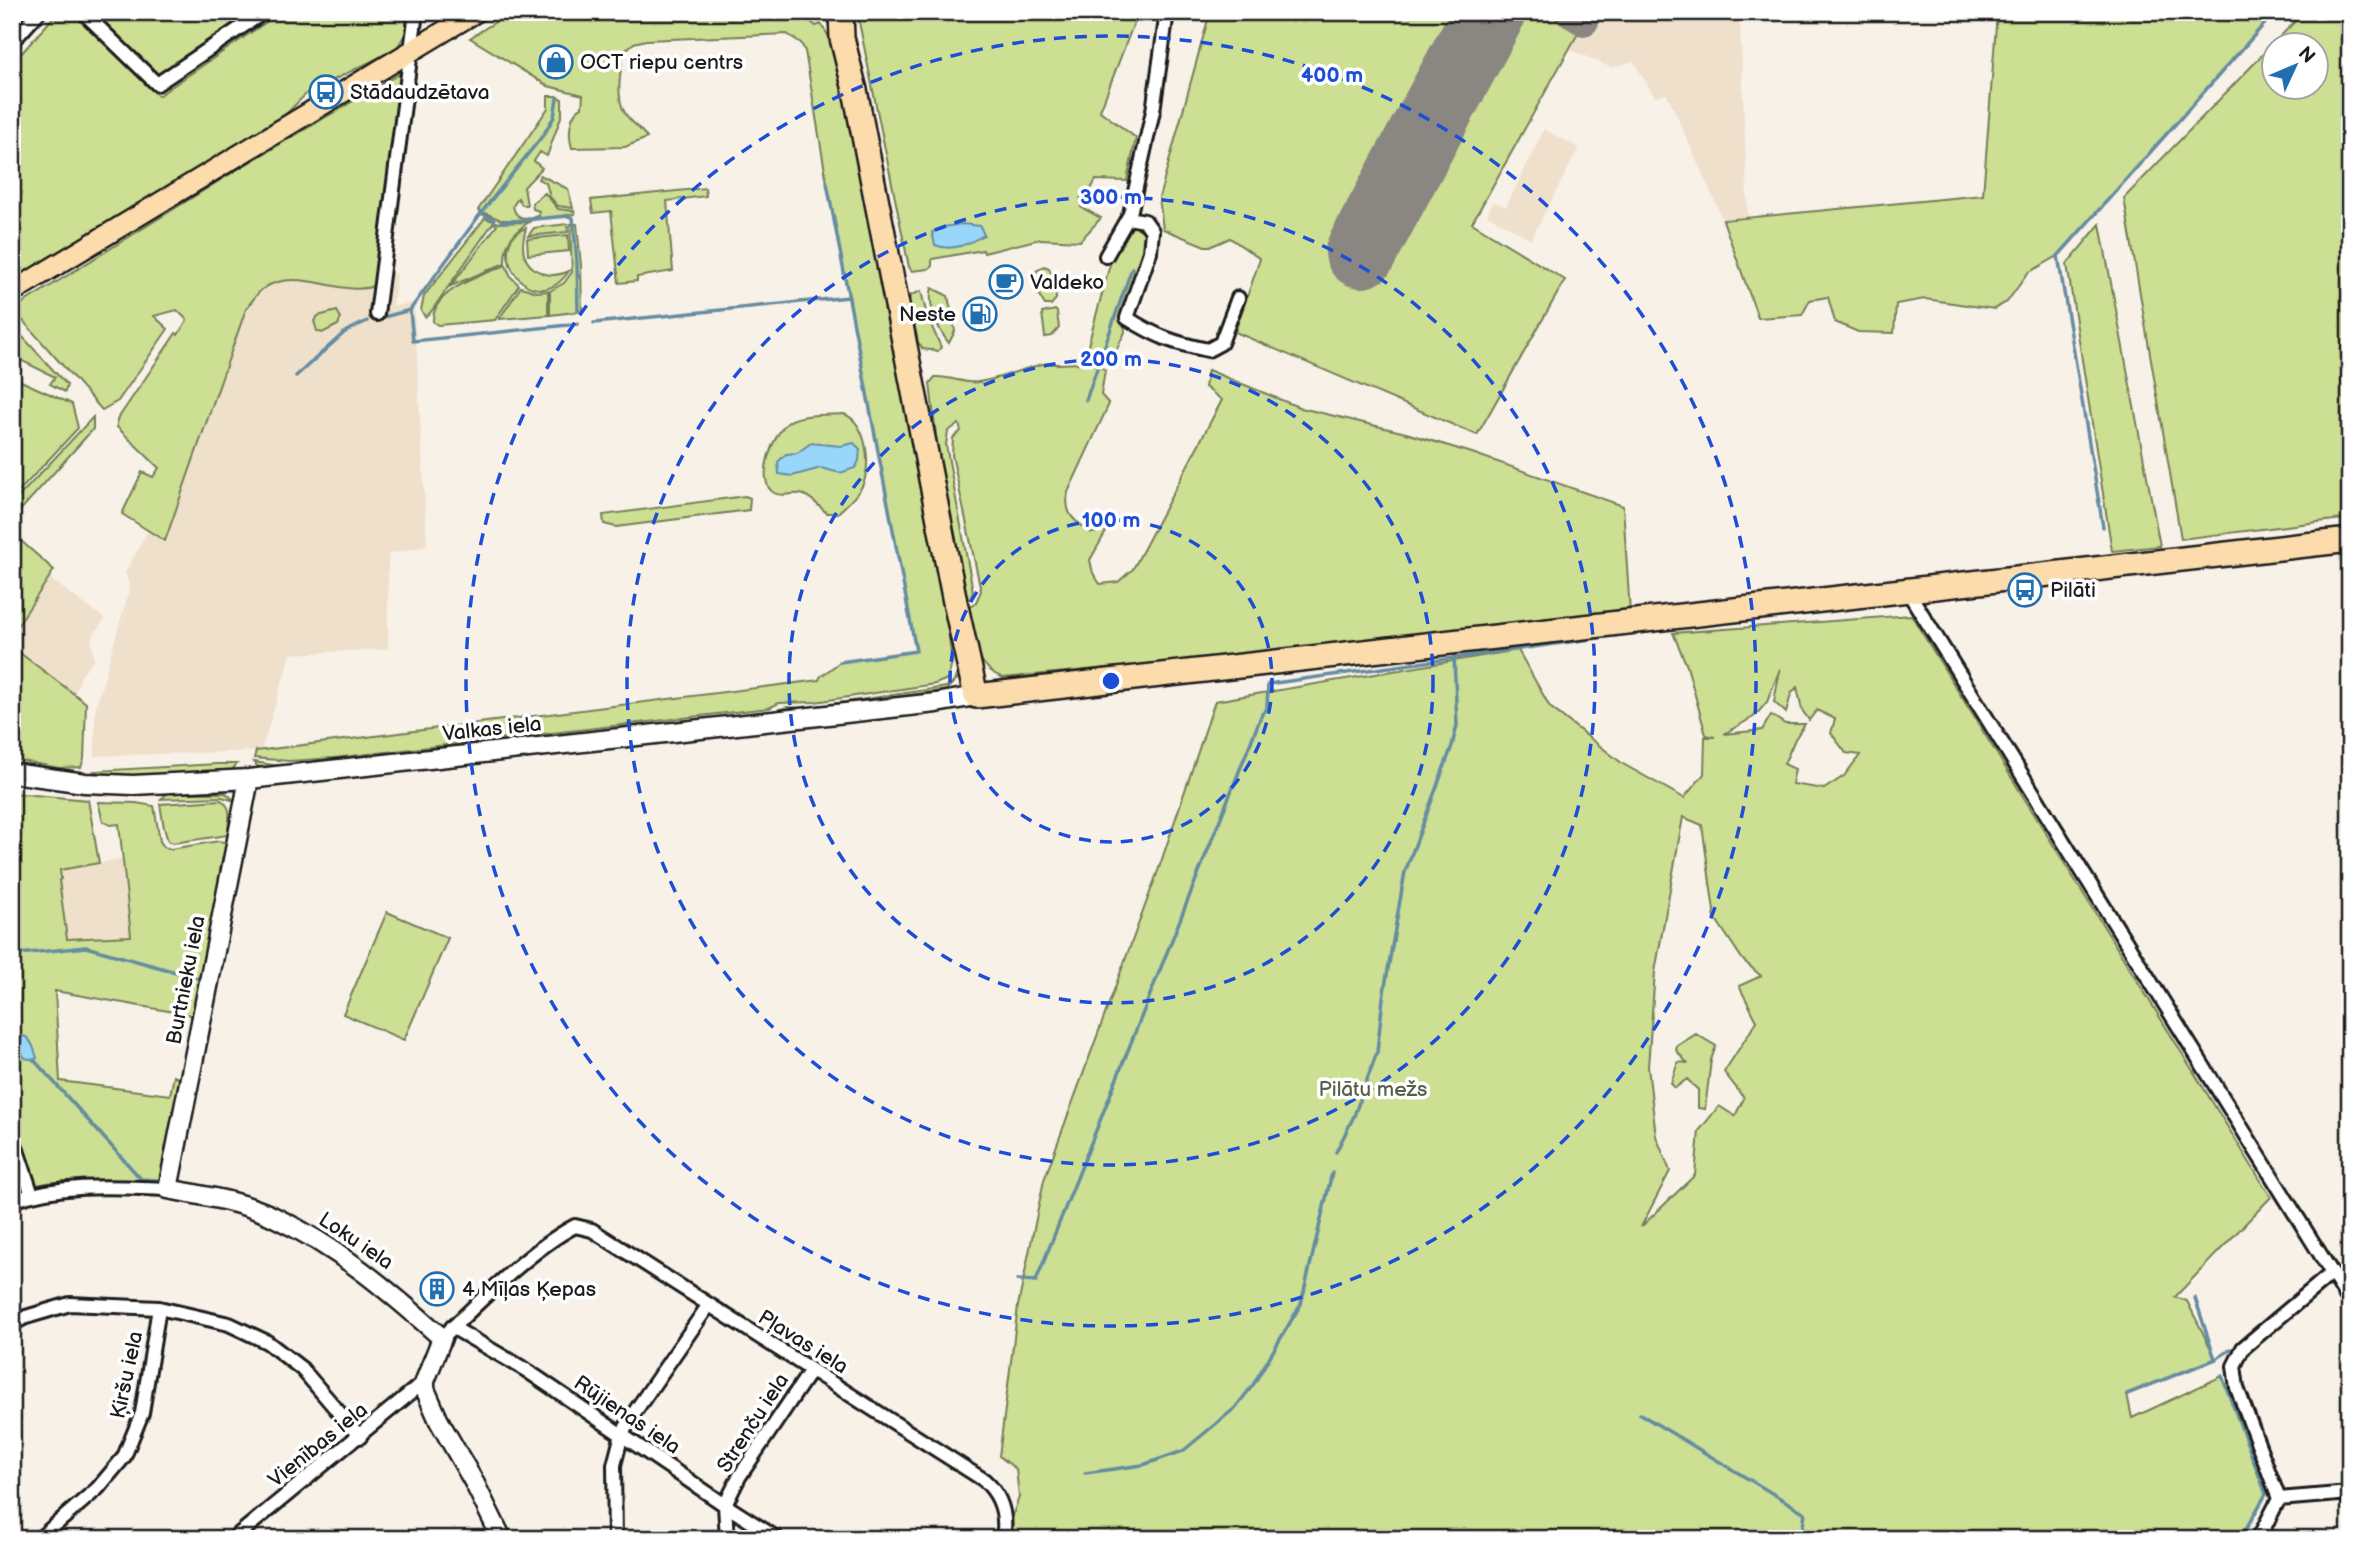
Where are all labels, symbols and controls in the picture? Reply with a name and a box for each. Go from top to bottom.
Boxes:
north arrow [2260,32,2330,102]
text: N [2293,42,2319,68]
shop icon: OCT riepu centrs [537,43,575,81]
place label: OCT riepu centrs [580,50,743,75]
text: 400 m [1301,63,1363,88]
bus stop icon: Stādaudzētava [307,73,345,111]
place label: Stādaudzētava [350,80,490,105]
text: 300 m [1080,185,1142,210]
cafe icon: Valdeko [987,263,1025,301]
place label: Valdeko [1030,270,1104,295]
fuel station icon: Neste [961,295,999,333]
place label: Neste [899,302,956,327]
text: 200 m [1080,347,1142,372]
text: 100 m [1082,508,1140,533]
bus stop icon: Pilāti [2006,571,2044,609]
place label: Pilāti [2050,578,2096,603]
centre of rings [1099,669,1123,693]
street label: Valkas iela [441,711,543,747]
street label: Burtnieku iela [161,913,211,1047]
park label: Pilātu mežs [1319,1077,1427,1102]
street label: Loku iela [314,1207,398,1275]
building icon: 4 Mīļas Ķepas [418,1270,456,1308]
place label: 4 Mīļas Ķepas [462,1277,596,1302]
street label: Pļavas iela [753,1305,853,1379]
street label: Ķiršu iela [106,1329,148,1421]
street label: Strenču iela [712,1369,794,1477]
street label: Rūjienas iela [569,1370,685,1460]
street label: Vienības iela [263,1397,373,1493]

